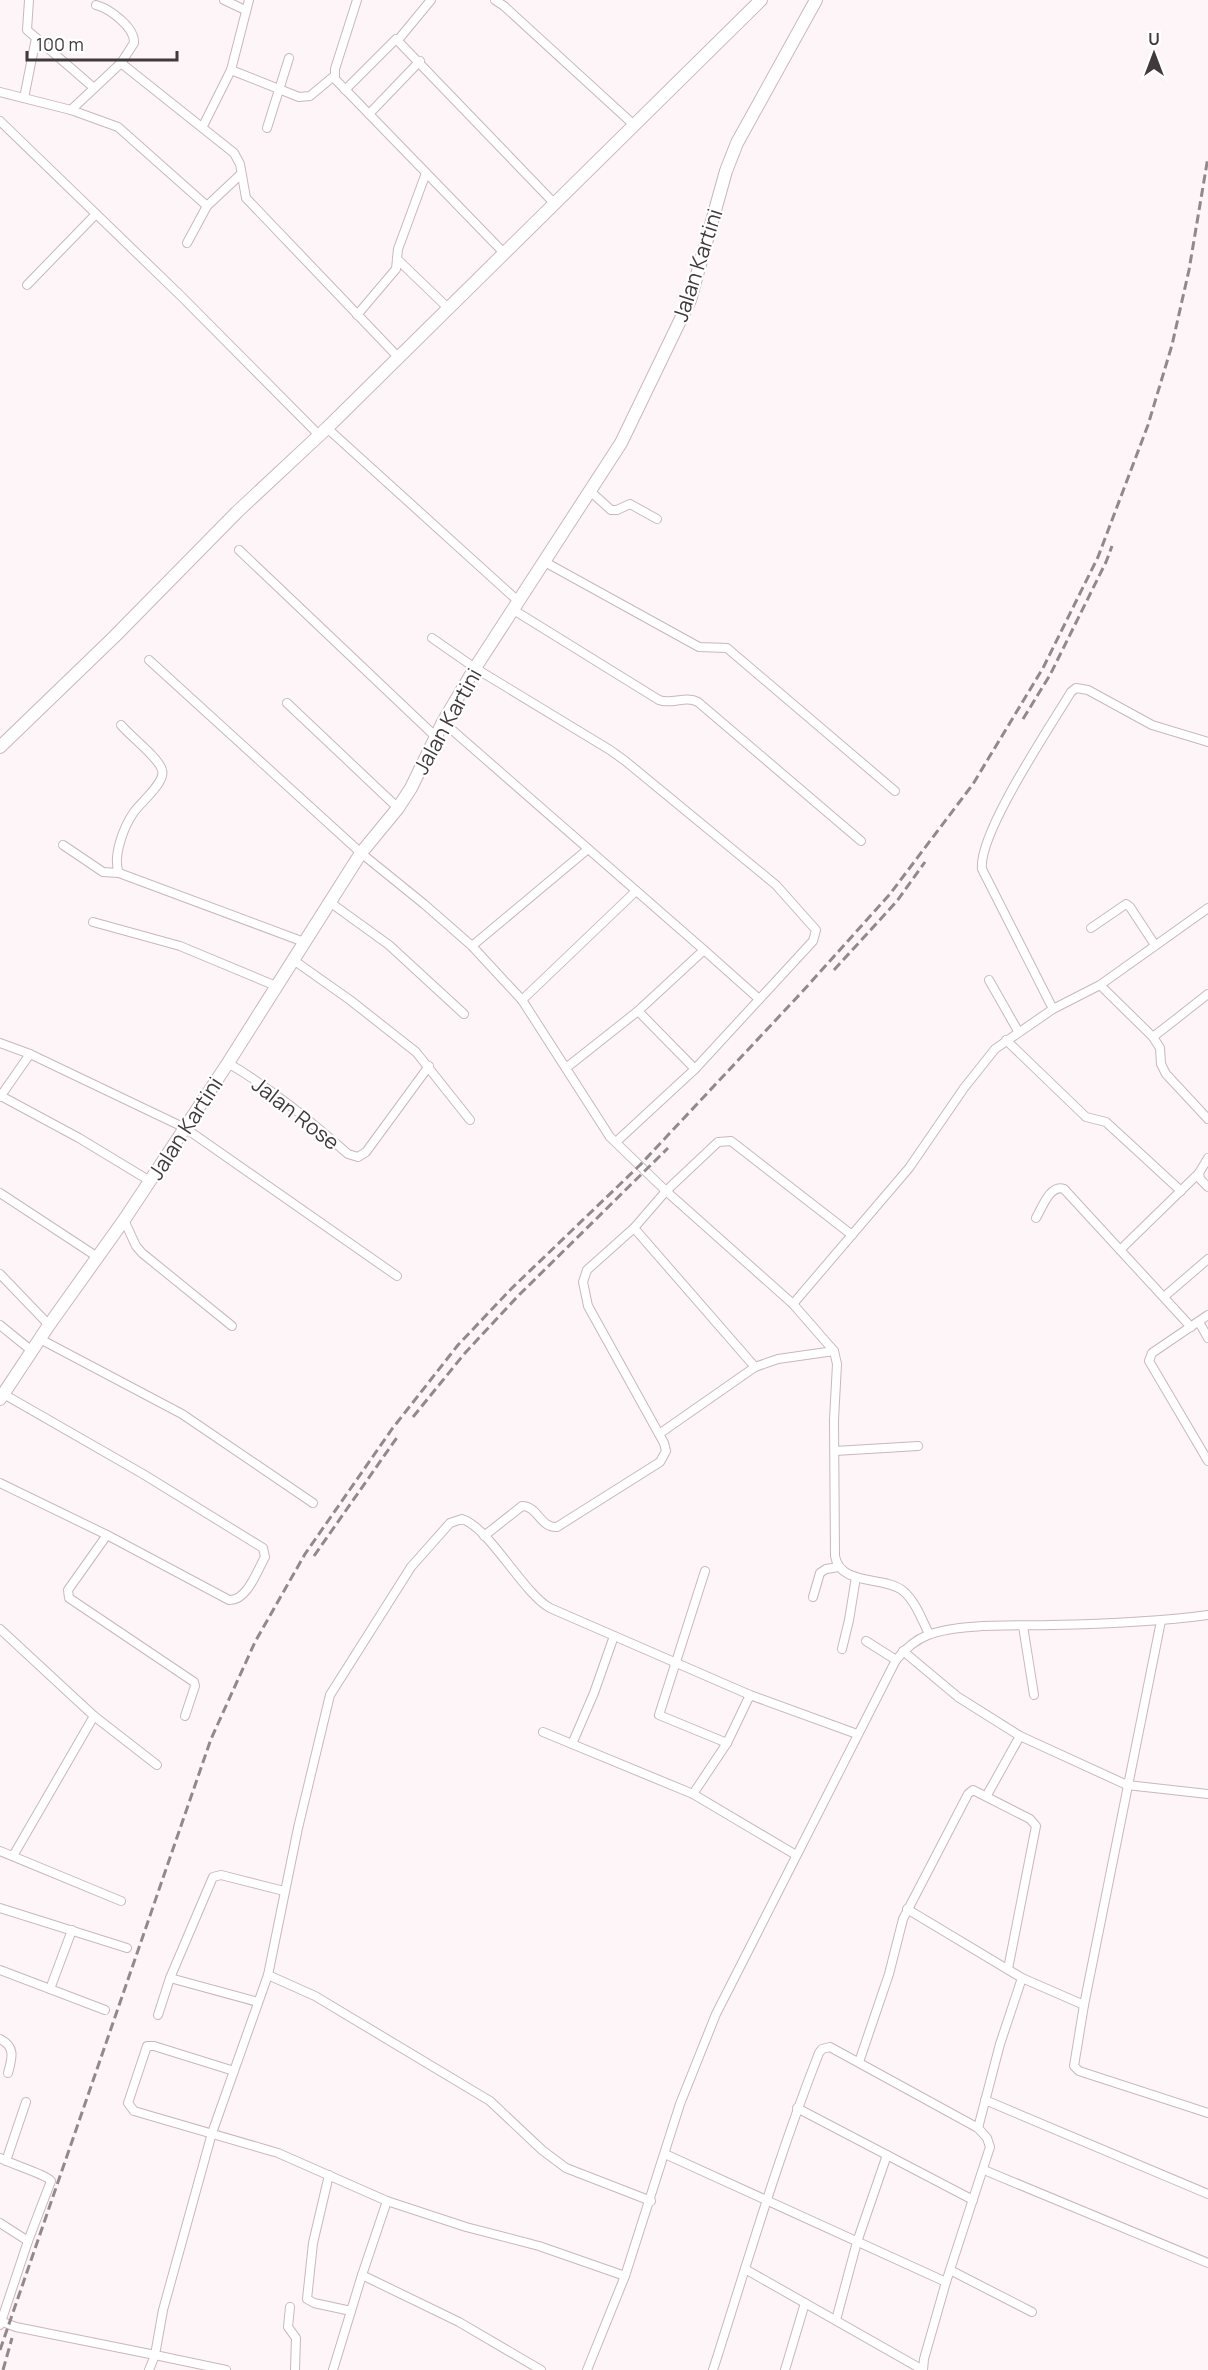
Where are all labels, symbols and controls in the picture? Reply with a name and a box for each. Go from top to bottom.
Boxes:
scale bar [27,24,177,62]
north arrow [1124,24,1184,84]
text: U [1148,28,1160,50]
text: 100 m [36,32,84,56]
street label: Jalan Kartini [666,205,728,325]
street label: Jalan Kartini [406,663,488,779]
street label: Jalan Rose [247,1070,345,1156]
street label: Jalan Kartini [141,1071,229,1185]

